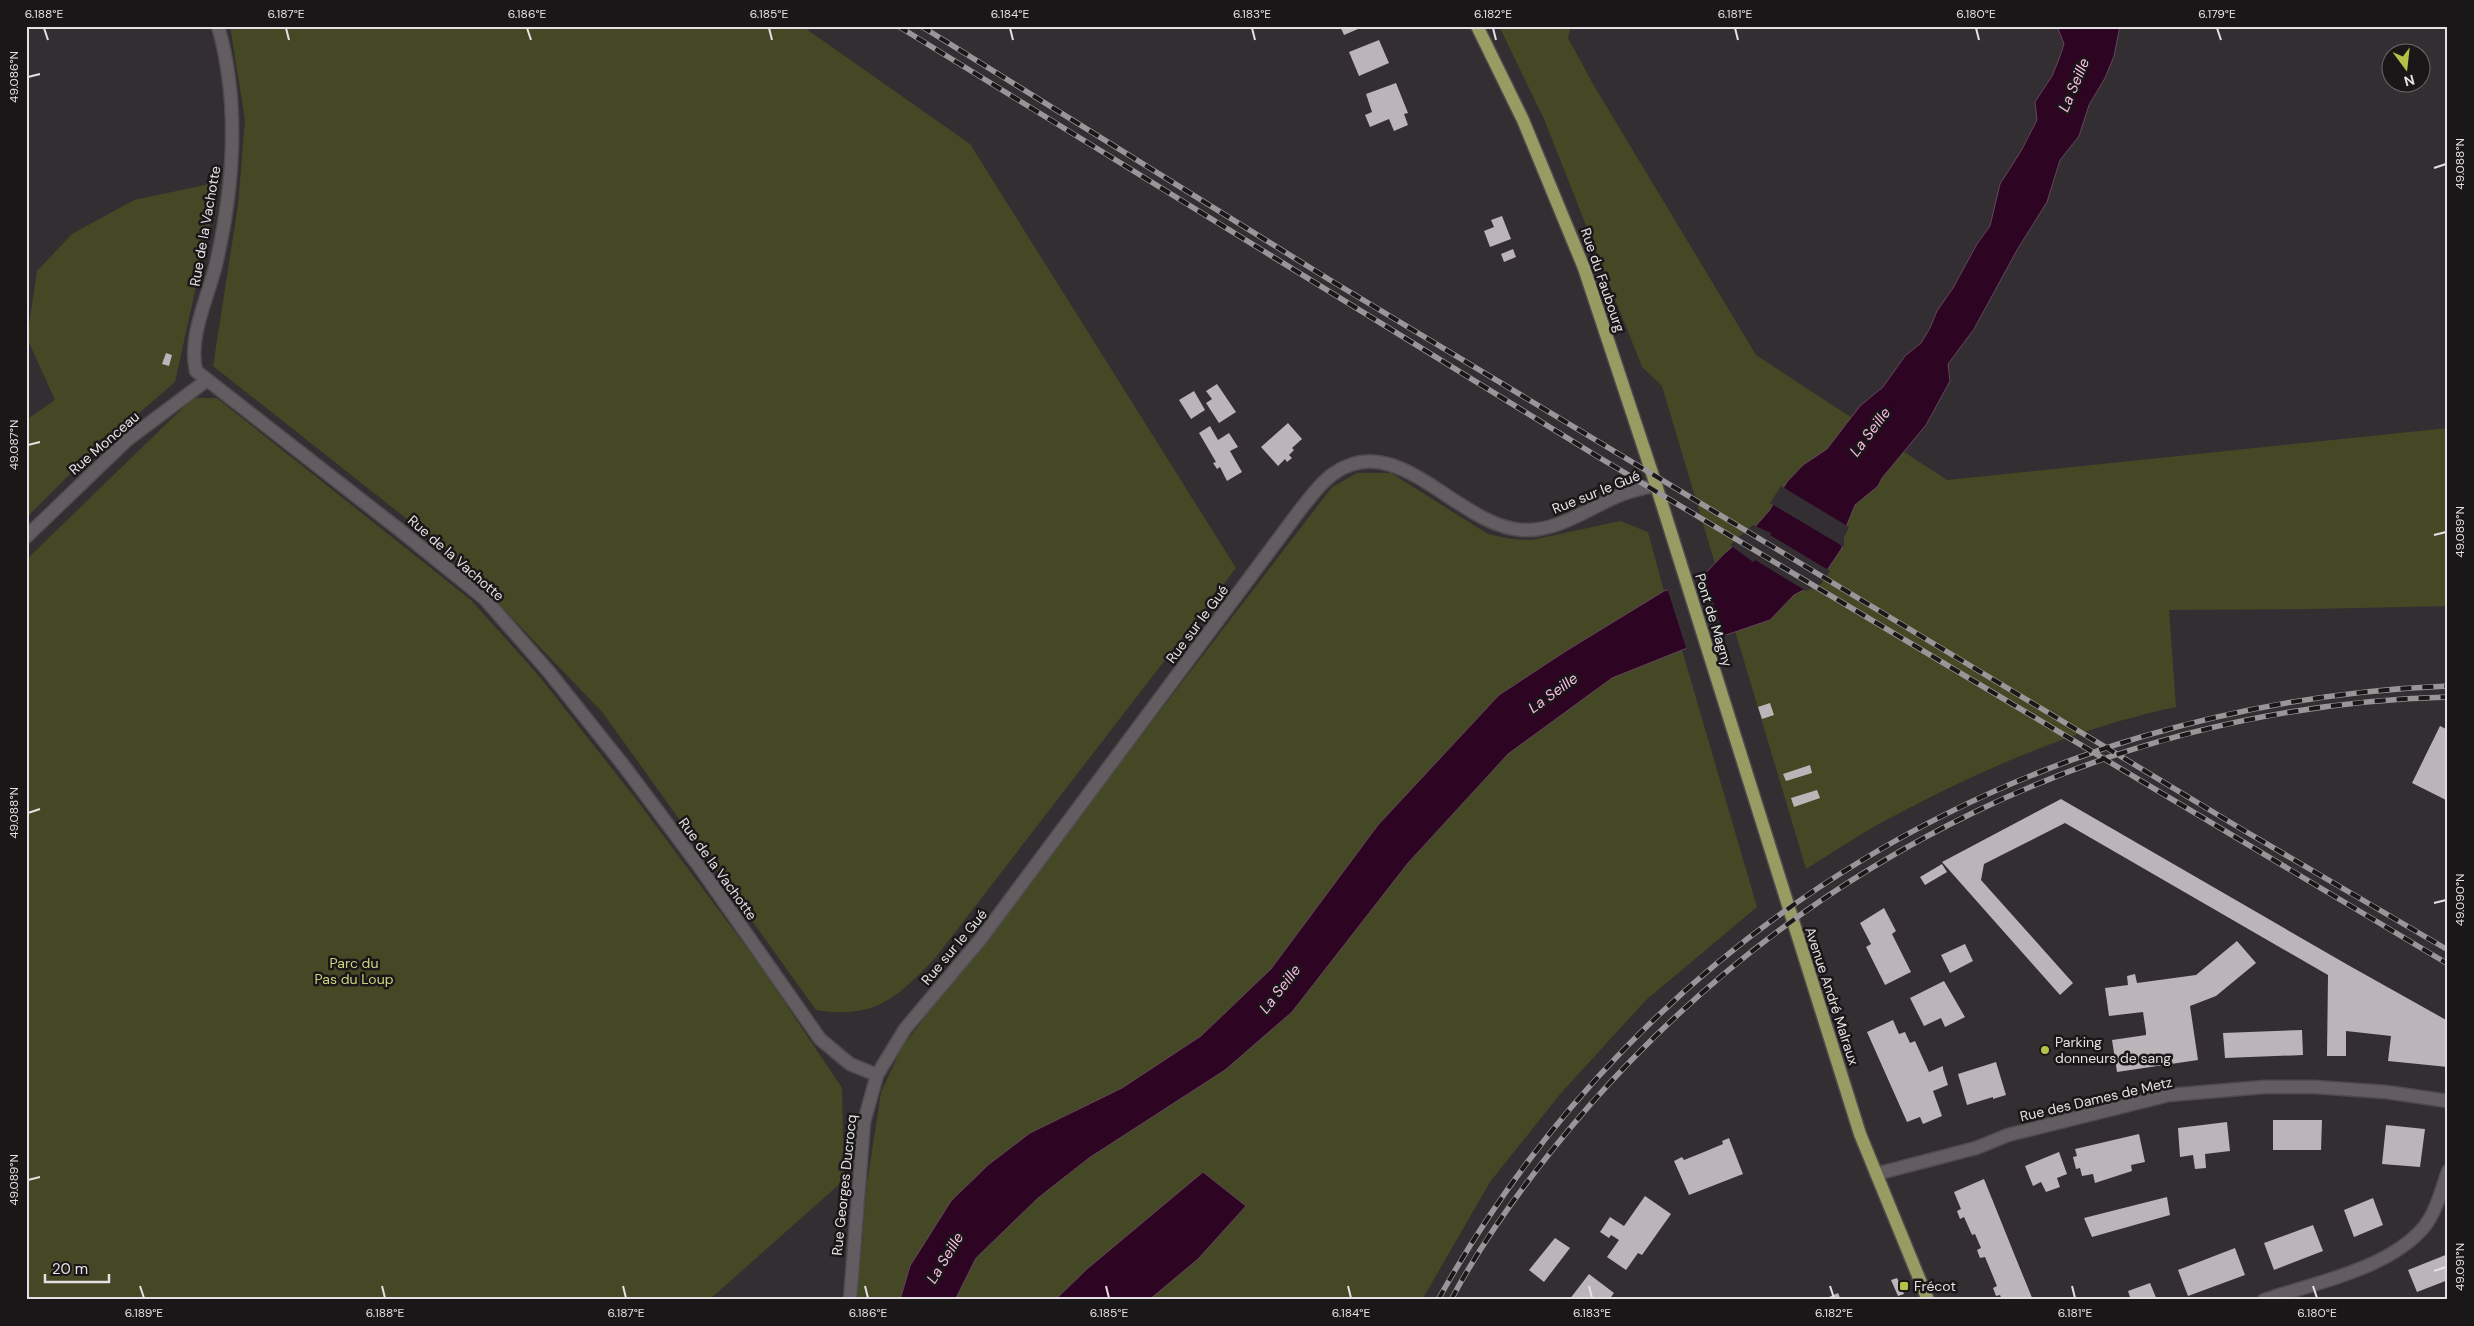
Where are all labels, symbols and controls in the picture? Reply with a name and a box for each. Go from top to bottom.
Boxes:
text: 6.188°E [25,6,63,22]
text: 6.187°E [267,6,305,22]
text: 6.186°E [508,6,547,22]
text: 6.185°E [750,6,788,22]
text: 6.184°E [991,6,1029,22]
text: 6.183°E [1233,6,1271,22]
text: 6.182°E [1474,6,1512,22]
text: 6.181°E [1718,6,1753,22]
text: 6.180°E [1956,6,1996,22]
text: 6.179°E [2198,6,2236,22]
north arrow [2382,42,2432,92]
text: 49.086°N [6,51,22,103]
water label: La Seille [2054,55,2094,115]
text: N [2402,71,2417,91]
text: 49.088°N [2452,138,2468,190]
street label: Rue de la Vachotte [186,164,224,288]
street label: Rue du Faubourg [1577,225,1629,335]
water label: La Seille [1845,403,1895,461]
street label: Rue Monceau [65,407,143,479]
text: 49.087°N [6,420,22,470]
street label: Rue sur le Gué [1549,466,1643,518]
text: 49.089°N [2452,506,2468,558]
street label: Rue de la Vachotte [404,511,508,605]
street label: Pont de Magny [1691,571,1737,669]
street label: Rue sur le Gué [1162,581,1232,667]
water label: La Seille [1524,668,1582,718]
text: 49.088°N [6,787,22,839]
street label: Rue de la Vachotte [675,814,761,924]
text: 49.090°N [2452,874,2468,926]
street label: Rue sur le Gué [917,905,991,989]
street label: Avenue André Malraux [1801,925,1863,1067]
park label: Parc du Pas du Loup [315,954,394,988]
water label: La Seille [1255,960,1306,1017]
place label: Parking donneurs de sang [2055,1033,2171,1067]
marker: Parking donneurs de sang [2039,1044,2051,1056]
street label: Rue des Dames de Metz [2018,1073,2174,1125]
street label: Rue Georges Ducrocq [828,1114,860,1256]
text: 49.089°N [6,1154,22,1206]
water label: La Seille [922,1228,968,1287]
text: 49.091°N [2452,1243,2468,1291]
scale bar [45,1251,109,1283]
text: 20 m [52,1259,88,1279]
place label: Frécot [1914,1277,1956,1295]
marker: Frécot [1898,1280,1910,1292]
text: 6.189°E [125,1305,163,1321]
text: 6.188°E [366,1305,404,1321]
text: 6.187°E [607,1305,645,1321]
text: 6.186°E [849,1305,888,1321]
text: 6.185°E [1090,1305,1128,1321]
text: 6.184°E [1332,1305,1370,1321]
text: 6.183°E [1573,1305,1611,1321]
text: 6.182°E [1815,1305,1853,1321]
text: 6.181°E [2058,1305,2093,1321]
text: 6.180°E [2297,1305,2337,1321]

